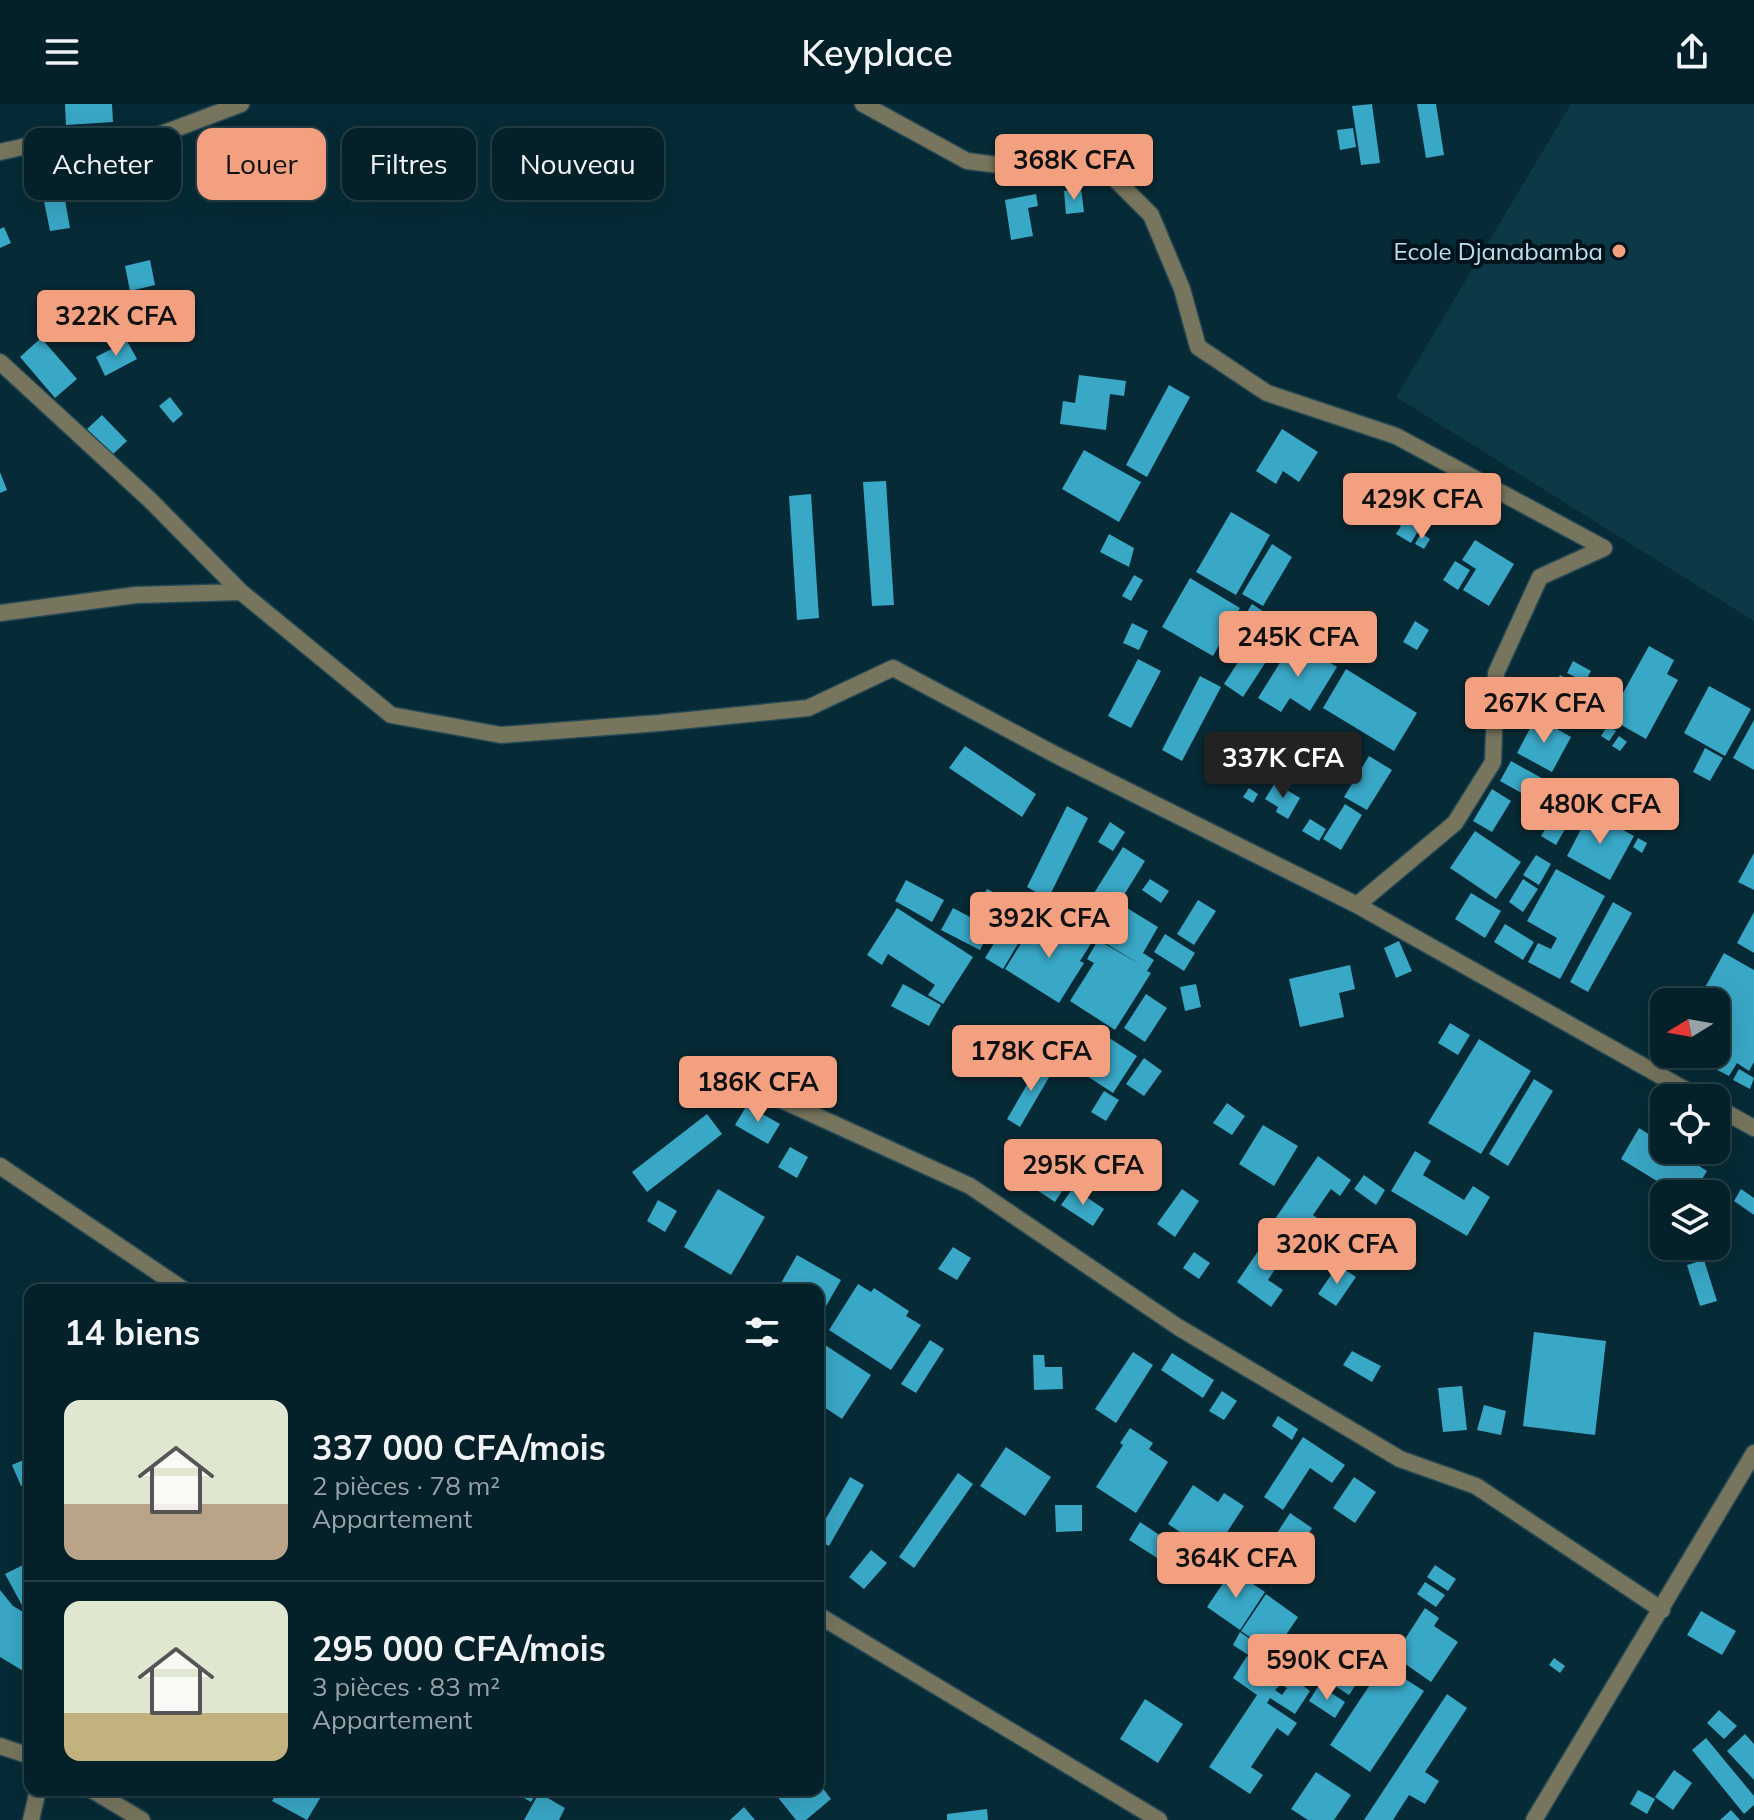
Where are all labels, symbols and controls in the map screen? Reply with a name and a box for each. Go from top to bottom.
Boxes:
icon: menu [40,30,84,74]
text: Keyplace [801,30,953,75]
icon: share [1670,30,1714,74]
chip: Acheter [24,128,181,200]
chip: Louer [197,128,326,200]
chip: Filtres [342,128,476,200]
chip: Nouveau [492,128,664,200]
pin: 368K CFA [991,134,1157,202]
text: 368K CFA [1013,143,1135,176]
place label: Ecole Djanabamba [1393,236,1603,266]
marker: Ecole Djanabamba [1610,242,1628,260]
pin: 322K CFA [33,290,199,358]
text: 322K CFA [55,299,177,332]
pin: 429K CFA [1339,473,1505,541]
text: 429K CFA [1361,482,1483,515]
pin: 245K CFA [1215,611,1381,679]
text: 245K CFA [1237,620,1359,653]
pin: 267K CFA [1461,677,1627,745]
text: 267K CFA [1483,686,1605,719]
pin: 337K CFA [1200,732,1366,800]
text: 337K CFA [1222,741,1344,774]
pin: 480K CFA [1517,778,1683,846]
text: 480K CFA [1539,787,1661,820]
pin: 392K CFA [966,892,1132,960]
text: 392K CFA [988,901,1110,934]
north arrow [1650,988,1730,1068]
map controls [1650,988,1730,1260]
pin: 178K CFA [948,1025,1114,1093]
text: 178K CFA [970,1034,1092,1067]
pin: 186K CFA [675,1056,841,1124]
text: 186K CFA [697,1065,819,1098]
button: locate [1650,1084,1730,1164]
pin: 295K CFA [1000,1139,1166,1207]
text: 295K CFA [1022,1148,1144,1181]
button: layers [1650,1180,1730,1260]
pin: 320K CFA [1254,1218,1420,1286]
text: 320K CFA [1276,1227,1398,1260]
icon: filters [740,1310,784,1354]
text: 14 biens [64,1311,200,1354]
text: 337 000 CFA/mois [312,1426,606,1469]
icon: home [128,1432,224,1528]
text: 2 pièces · 78 m² [312,1469,500,1502]
text: Appartement [312,1502,472,1535]
pin: 364K CFA [1153,1532,1319,1600]
text: 364K CFA [1175,1541,1297,1574]
text: 295 000 CFA/mois [312,1627,606,1670]
icon: home [128,1633,224,1729]
pin: 590K CFA [1244,1634,1410,1702]
text: 590K CFA [1266,1643,1388,1676]
text: 3 pièces · 83 m² [312,1670,500,1703]
text: Appartement [312,1703,472,1736]

